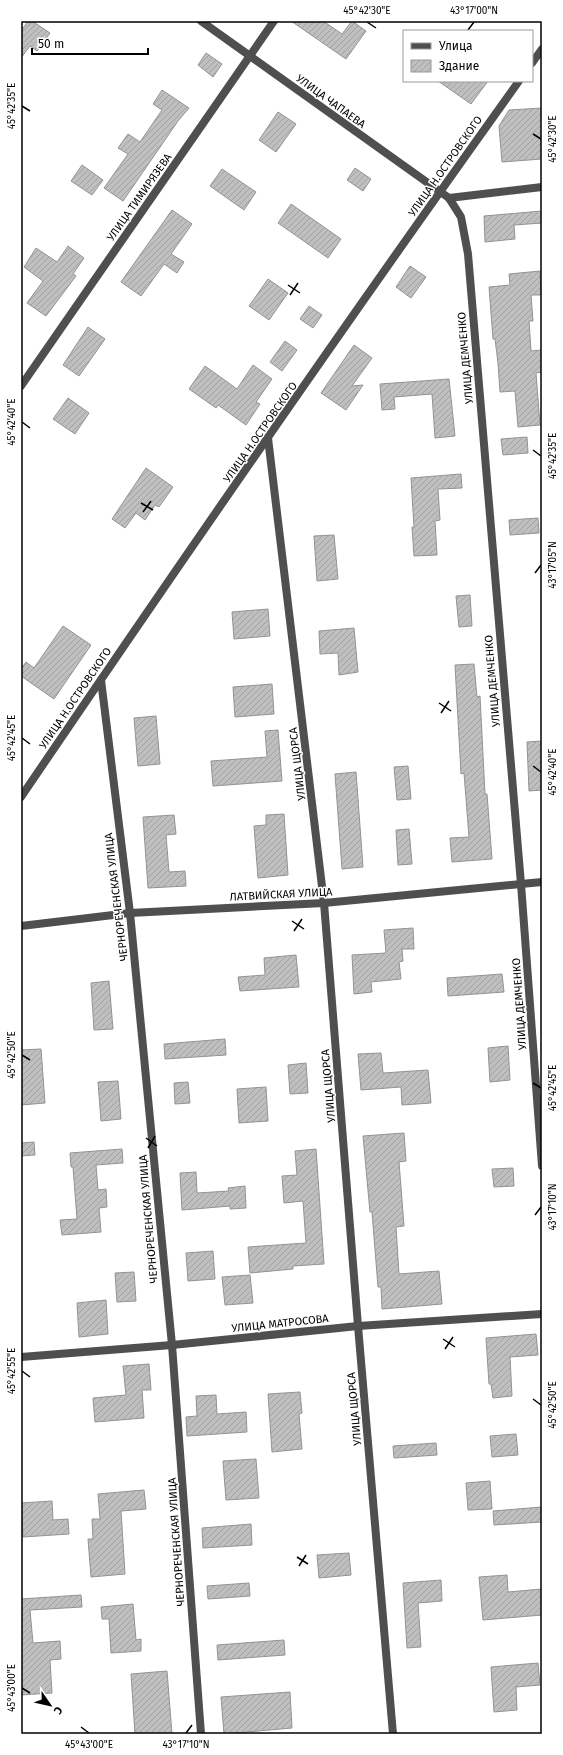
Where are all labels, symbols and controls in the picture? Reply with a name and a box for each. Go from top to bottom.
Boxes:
text: 45°42'30"E [343,5,391,17]
text: 43°17'00"N [450,5,498,17]
scale bar [32,30,148,56]
legend [403,30,533,82]
text: 50 m [38,37,64,51]
text: Улица [439,39,473,53]
text: Здание [439,59,479,73]
street label: УЛИЦА ЧАПАЕВА [293,72,368,131]
text: 45°42'35"E [6,83,18,129]
street label: УЛИЦА Н.ОСТРОВСКОГО [406,114,485,219]
text: 45°42'30"E [547,115,559,163]
street label: УЛИЦА ТИМИРЯЗЕВА [104,150,175,244]
street label: УЛИЦА ДЕМЧЕНКО [455,311,476,404]
street label: УЛИЦА Н.ОСТРОВСКОГО [221,380,300,485]
text: 45°42'40"E [6,398,18,446]
text: 45°42'35"E [547,433,559,479]
text: 43°17'05"N [547,541,559,589]
street label: УЛИЦА ДЕМЧЕНКО [482,634,503,727]
street label: УЛИЦА Н.ОСТРОВСКОГО [37,645,114,751]
text: 45°42'45"E [6,715,18,761]
street label: УЛИЦА ЩОРСА [286,726,308,801]
text: 45°42'40"E [547,748,559,796]
street label: ЧЕРНОРЕЧЕНСКАЯ УЛИЦА [102,831,131,962]
street label: ЛАТВИЙСКАЯ УЛИЦА [229,885,333,904]
street label: УЛИЦА ДЕМЧЕНКО [510,958,529,1050]
text: 45°42'50"E [6,1031,18,1079]
street label: УЛИЦА ЩОРСА [319,1048,338,1123]
text: 45°42'45"E [547,1065,559,1111]
street label: ЧЕРНОРЕЧЕНСКАЯ УЛИЦА [136,1153,161,1284]
text: 43°17'10"N [547,1183,559,1231]
street label: УЛИЦА МАТРОСОВА [231,1312,330,1335]
text: 45°42'55"E [6,1348,18,1394]
street label: УЛИЦА ЩОРСА [345,1371,364,1446]
text: 45°42'50"E [547,1381,559,1429]
street label: ЧЕРНОРЕЧЕНСКАЯ УЛИЦА [165,1476,187,1607]
text: 45°43'00"E [6,1664,18,1712]
north arrow [30,1685,70,1725]
text: С [50,1704,65,1717]
text: 45°43'00"E [65,1739,113,1751]
text: 43°17'10"N [162,1739,210,1751]

